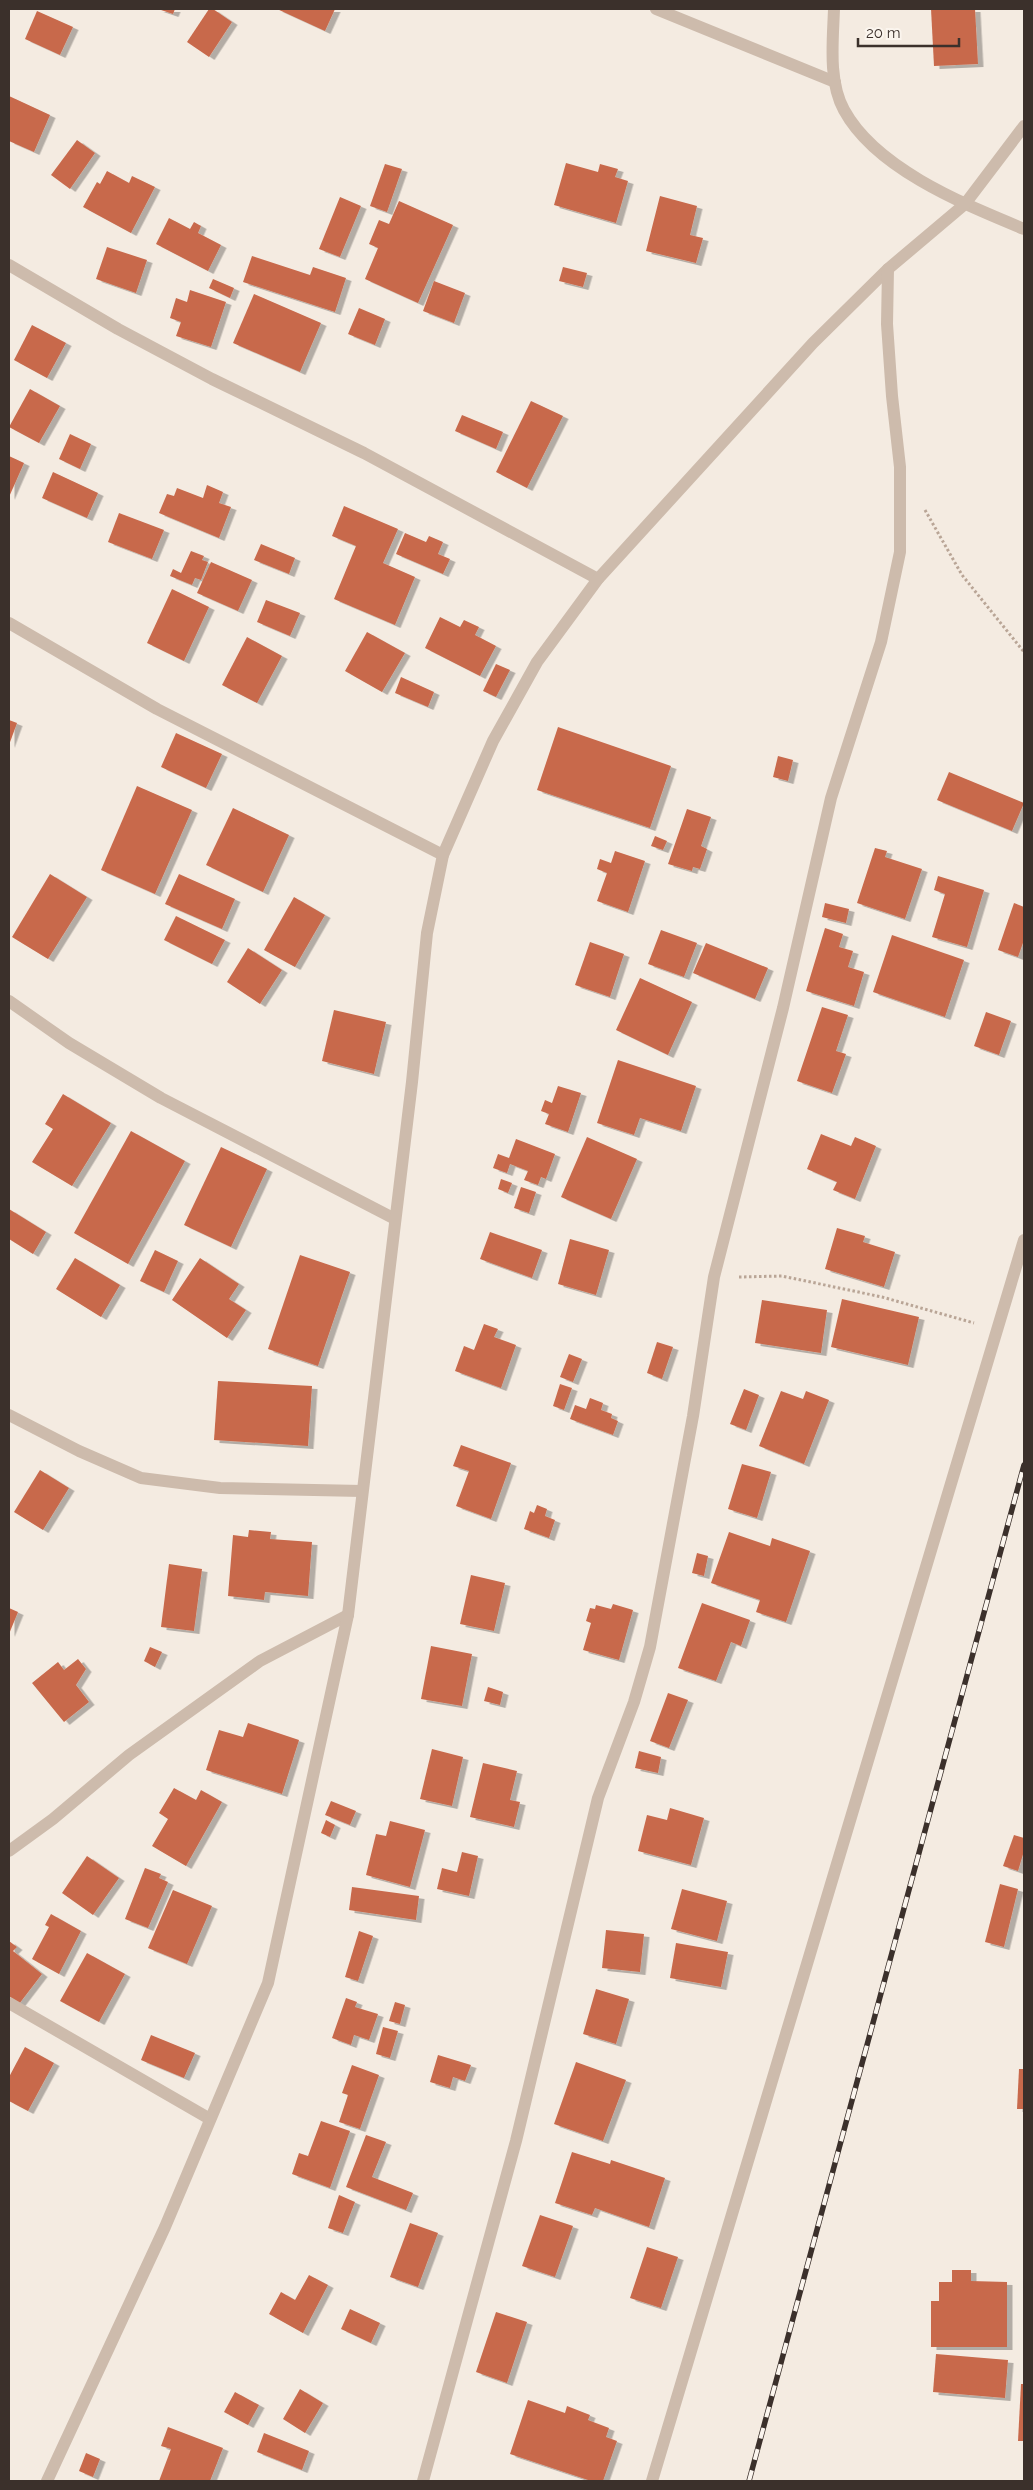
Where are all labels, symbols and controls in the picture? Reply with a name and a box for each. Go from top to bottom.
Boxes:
scale bar [858,15,959,47]
text: 20 m [866,24,901,42]

